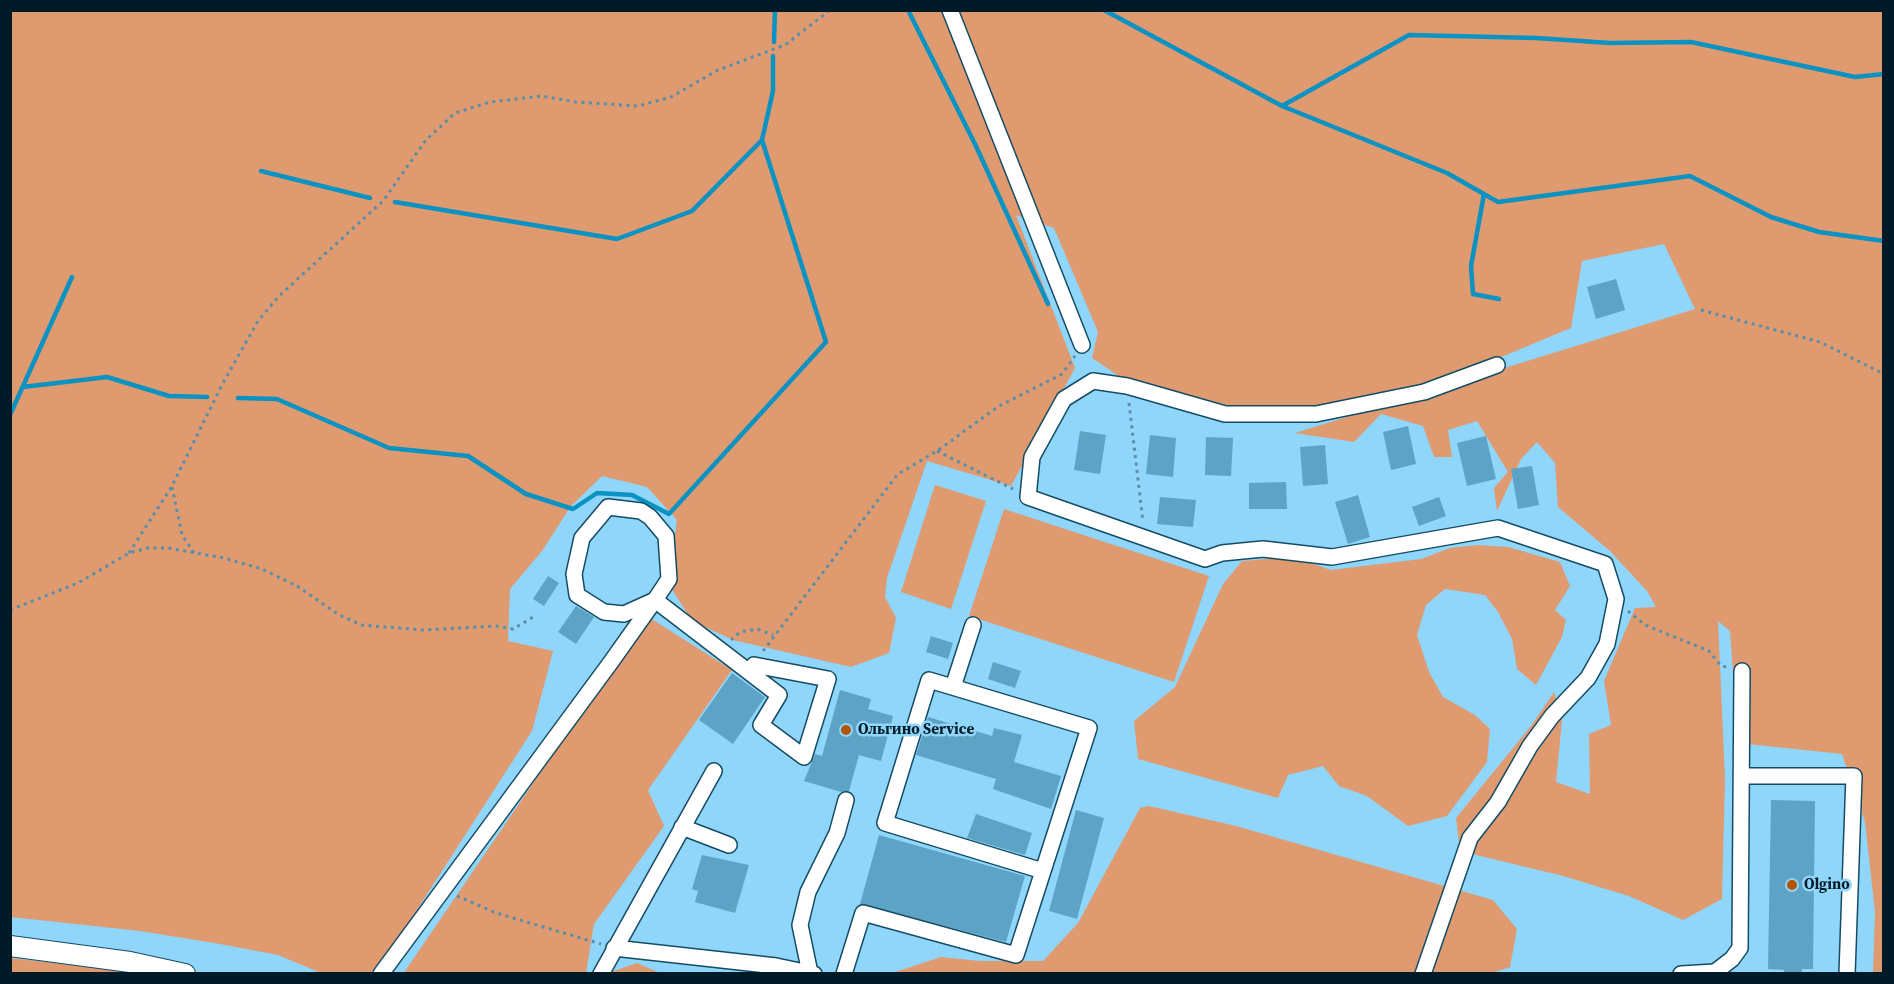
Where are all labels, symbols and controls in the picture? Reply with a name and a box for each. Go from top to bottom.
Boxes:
place label: Ольгино Service [858,721,974,739]
marker: Ольгино Service [839,723,853,737]
place label: Olgino [1804,876,1850,894]
marker: Olgino [1785,878,1799,892]

